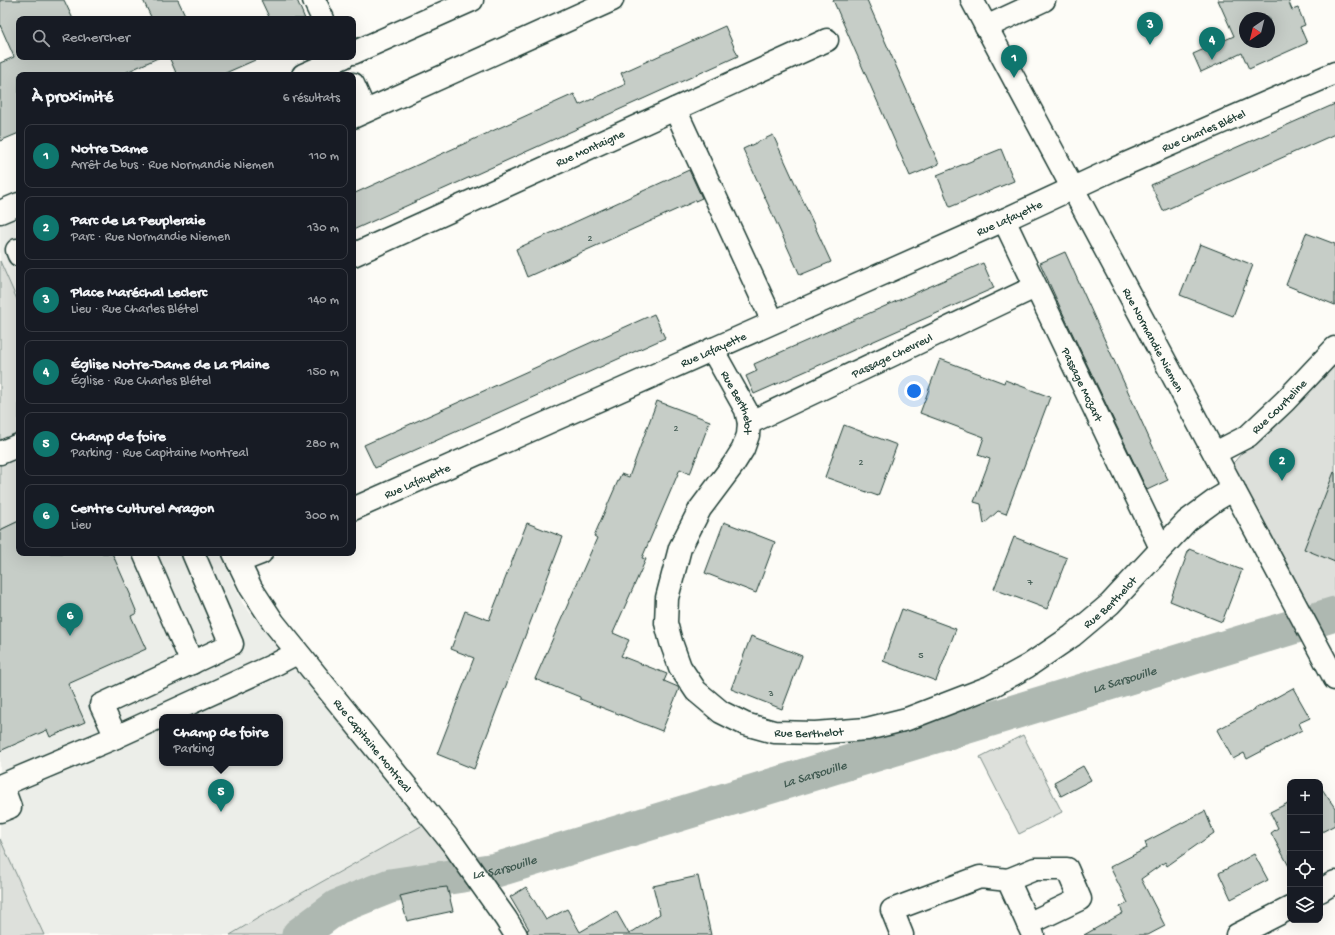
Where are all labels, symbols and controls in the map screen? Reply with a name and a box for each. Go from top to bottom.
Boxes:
pin: 3 [1137,12,1163,45]
north arrow [1239,12,1275,48]
search box [16,16,356,60]
icon: search [30,27,52,49]
pin: 4 [1199,27,1225,60]
text: Rechercher [62,29,130,47]
pin: 1 [1001,45,1027,78]
text: À proximité [32,88,113,108]
text: 6 résultats [283,91,340,106]
street label: Rue Charles Blétel [1160,108,1248,156]
street label: Rue Montaigne [554,127,628,171]
text: Notre Dame [71,140,148,158]
text: 1 [43,149,49,164]
text: 110 m [309,149,339,164]
text: Arrêt de bus · Rue Normandie Niemen [71,158,274,173]
street label: Rue Lafayette [975,198,1046,240]
text: Parc de La Peupleraie [71,212,205,230]
text: 2 [43,221,49,236]
text: 130 m [307,221,339,236]
text: Parc · Rue Normandie Niemen [71,230,230,245]
house number: 2 [588,233,593,245]
text: Place Maréchal Leclerc [71,284,207,302]
street label: Rue Normandie Niemen [1118,286,1185,395]
text: 3 [43,293,49,308]
text: 140 m [308,293,339,308]
text: Lieu · Rue Charles Blétel [71,302,199,317]
street label: Rue Lafayette [679,330,750,372]
street label: Passage Chevreul [849,332,936,383]
street label: Passage Mozart [1057,345,1105,425]
text: Église Notre-Dame de La Plaine [71,356,269,374]
text: 4 [43,365,49,380]
text: 150 m [307,365,339,380]
street label: Rue Berthelot [717,369,754,436]
text: Église · Rue Charles Blétel [71,374,211,389]
street label: Rue Courteline [1250,377,1311,438]
your location [904,381,924,401]
house number: 2 [674,423,679,435]
text: Champ de foire [71,428,166,446]
text: 5 [43,437,49,452]
text: 280 m [306,437,339,452]
text: Parking · Rue Capitaine Montreal [71,446,249,461]
pin: 2 [1269,448,1295,481]
house number: 2 [859,457,864,469]
street label: Rue Lafayette [383,461,454,503]
text: Centre Culturel Aragon [71,500,214,518]
text: 6 [43,509,49,524]
text: 300 m [305,509,339,524]
text: Lieu [71,518,91,533]
street label: Rue Berthelot [1081,574,1142,632]
house number: 7 [1026,577,1033,589]
pin: 6 [57,603,83,636]
house number: 5 [918,650,924,662]
water label: La Sarsouille [1091,664,1160,698]
house number: 3 [767,688,774,700]
street label: Rue Capitaine Montreal [329,697,414,796]
popup [159,714,283,766]
text: Champ de foire [174,724,268,742]
street label: Rue Berthelot [774,726,845,742]
text: Parking [174,742,215,757]
water label: La Sarsouille [781,758,850,792]
pin: 5 [208,779,234,812]
map controls [1287,779,1323,923]
button: + [1287,779,1323,815]
button: − [1287,815,1323,851]
button: locate [1287,851,1323,887]
water label: La Sarsouille [471,853,540,884]
button: layers [1287,887,1323,923]

